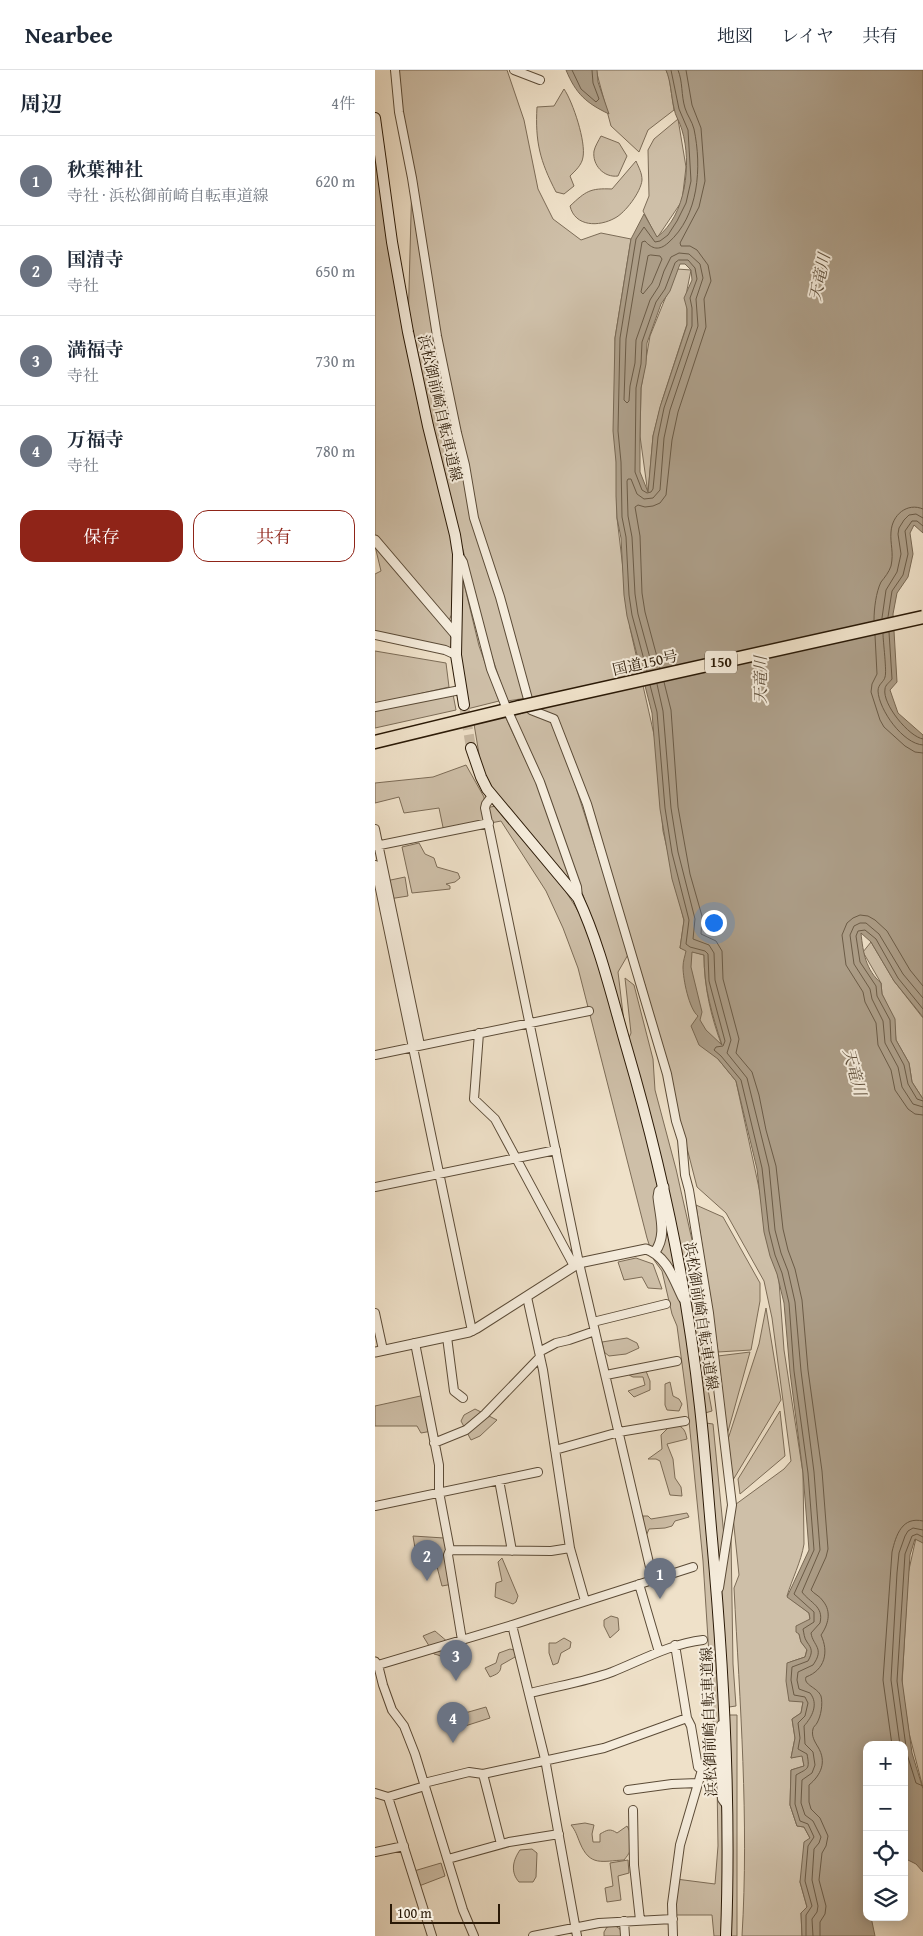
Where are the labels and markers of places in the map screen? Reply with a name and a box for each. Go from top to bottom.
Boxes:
pin: 2 [411,1540,443,1581]
pin: 1 [644,1558,676,1599]
pin: 3 [440,1640,472,1681]
pin: 4 [437,1702,469,1743]

